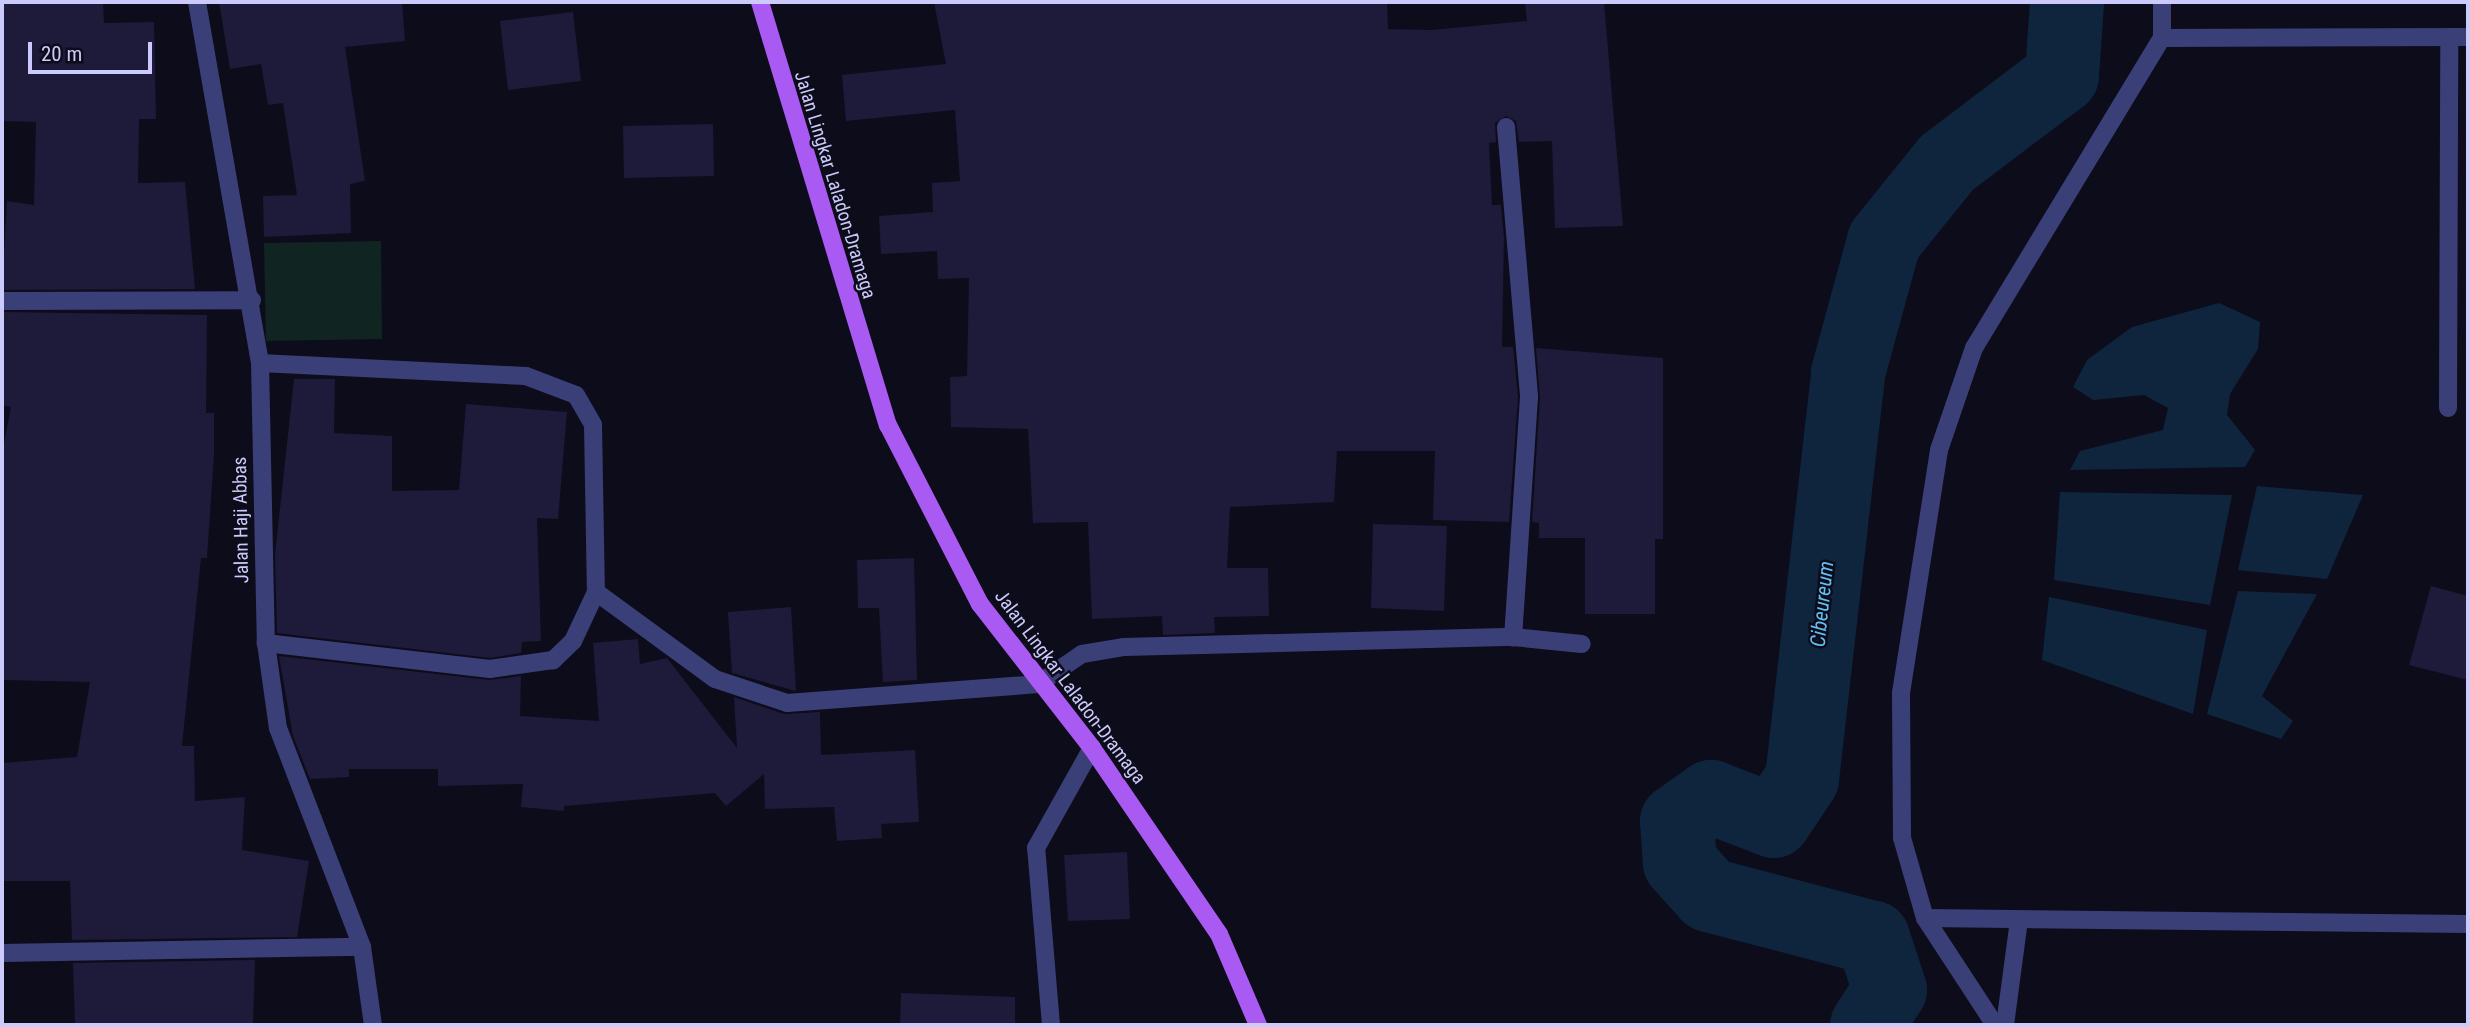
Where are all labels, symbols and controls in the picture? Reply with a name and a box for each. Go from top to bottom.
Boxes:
scale bar [32,28,156,72]
text: 20 m [41,42,82,66]
street label: Jalan Lingkar Laladon-Dramaga [789,68,881,302]
street label: Jalan Haji Abbas [228,456,254,584]
water label: Cibeureum [1805,560,1839,648]
street label: Jalan Lingkar Laladon-Dramaga [990,586,1150,788]

